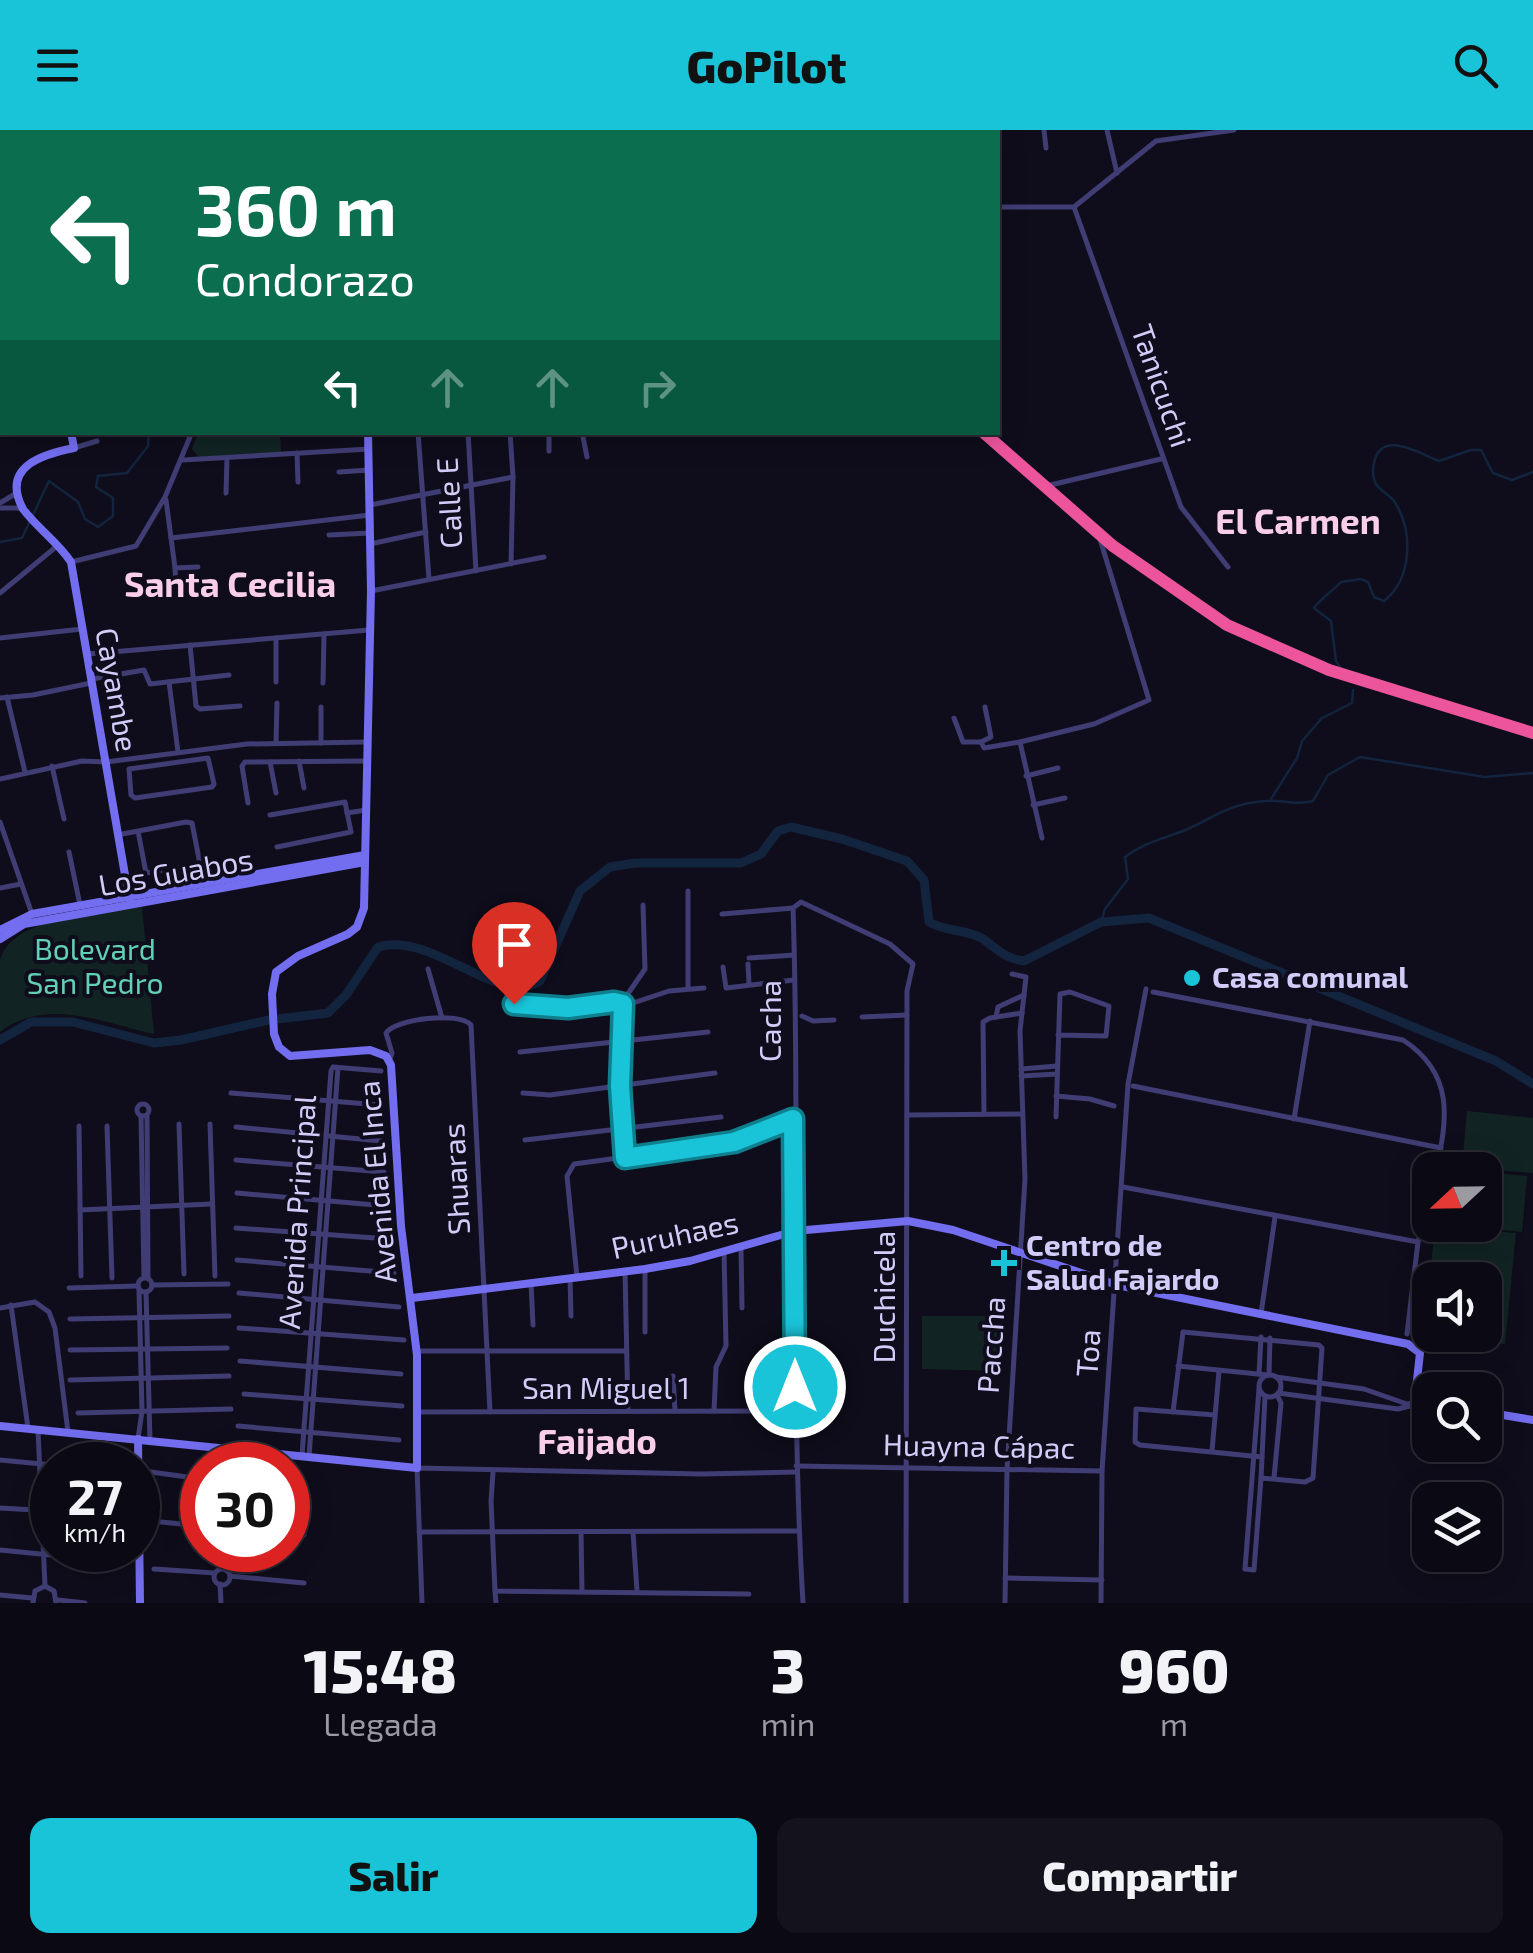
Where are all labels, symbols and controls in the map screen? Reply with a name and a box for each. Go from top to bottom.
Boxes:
icon: menu [30,38,85,93]
text: GoPilot [687,38,846,92]
icon: search [1448,38,1503,93]
text: 360 m [195,166,397,250]
icon: left [30,170,160,300]
text: Condorazo [195,251,415,305]
street label: Tanicuchi [1125,319,1201,451]
icon: left [315,360,370,415]
icon: ahead [420,360,475,415]
icon: ahead [525,360,580,415]
icon: right [630,360,685,415]
street label: Calle E [428,457,468,549]
district label: El Carmen [1215,499,1381,541]
district label: Santa Cecilia [124,562,336,604]
street label: Cayambe [89,625,147,754]
street label: Los Guabos [96,840,256,902]
pin [472,902,557,1005]
icon: arrive [487,917,542,972]
park label: Bolevard San Pedro [27,930,163,1000]
place label: Casa comunal [1212,958,1408,994]
marker: Casa comunal [1181,967,1203,989]
street label: Cacha [751,980,787,1062]
street label: Avenida El Inca [349,1079,403,1285]
street label: Avenida Principal [270,1094,322,1330]
street label: Shuaras [434,1122,476,1236]
north arrow [1412,1152,1502,1242]
map controls [1412,1152,1502,1572]
street label: Puruhaes [608,1203,742,1265]
place label: Centro de Salud Fajardo [1026,1226,1220,1296]
street label: Duchicela [865,1231,901,1363]
marker: Centro de Salud Fajardo [991,1250,1017,1276]
button: sound [1412,1262,1502,1352]
street label: Paccha [969,1295,1011,1395]
street label: Toa [1067,1328,1107,1378]
position arrow [743,1335,847,1439]
street label: San Miguel 1 [522,1369,690,1405]
button: search [1412,1372,1502,1462]
district label: Faijado [537,1419,657,1461]
street label: Huayna Cápac [883,1425,1075,1465]
speed limit sign: 30 [180,1442,310,1572]
text: 27 [67,1465,123,1525]
button: layers [1412,1482,1502,1572]
text: km/h [64,1517,126,1547]
text: 15:48 [304,1633,457,1705]
text: 3 [771,1633,805,1705]
text: 960 [1119,1633,1230,1705]
text: Llegada [323,1704,437,1742]
text: min [761,1704,815,1742]
text: m [1160,1704,1188,1742]
button: Salir [30,1818,757,1933]
button: Compartir [777,1818,1503,1933]

